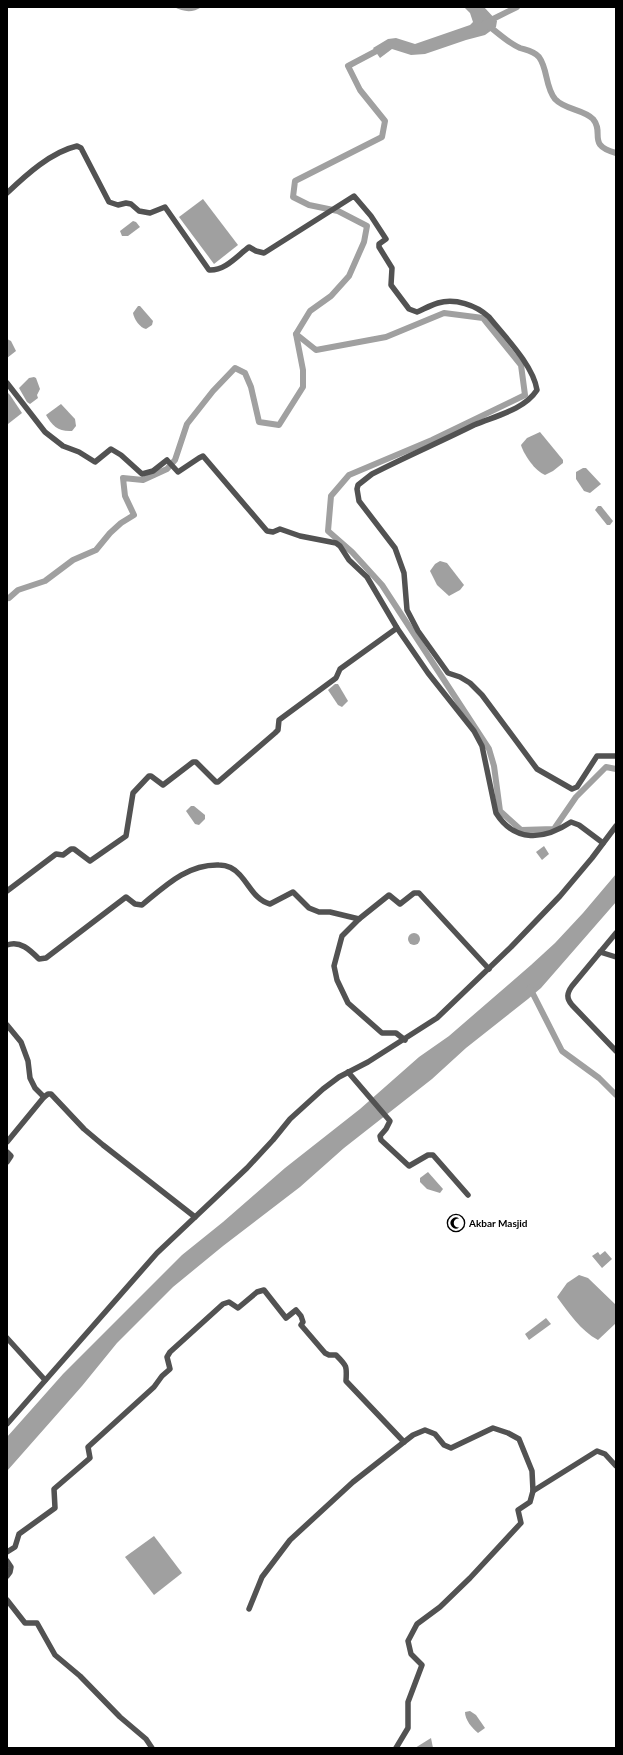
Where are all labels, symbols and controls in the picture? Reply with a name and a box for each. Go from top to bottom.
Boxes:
mosque icon: Akbar Masjid [446,1213,466,1233]
place label: Akbar Masjid [468,1217,528,1229]

